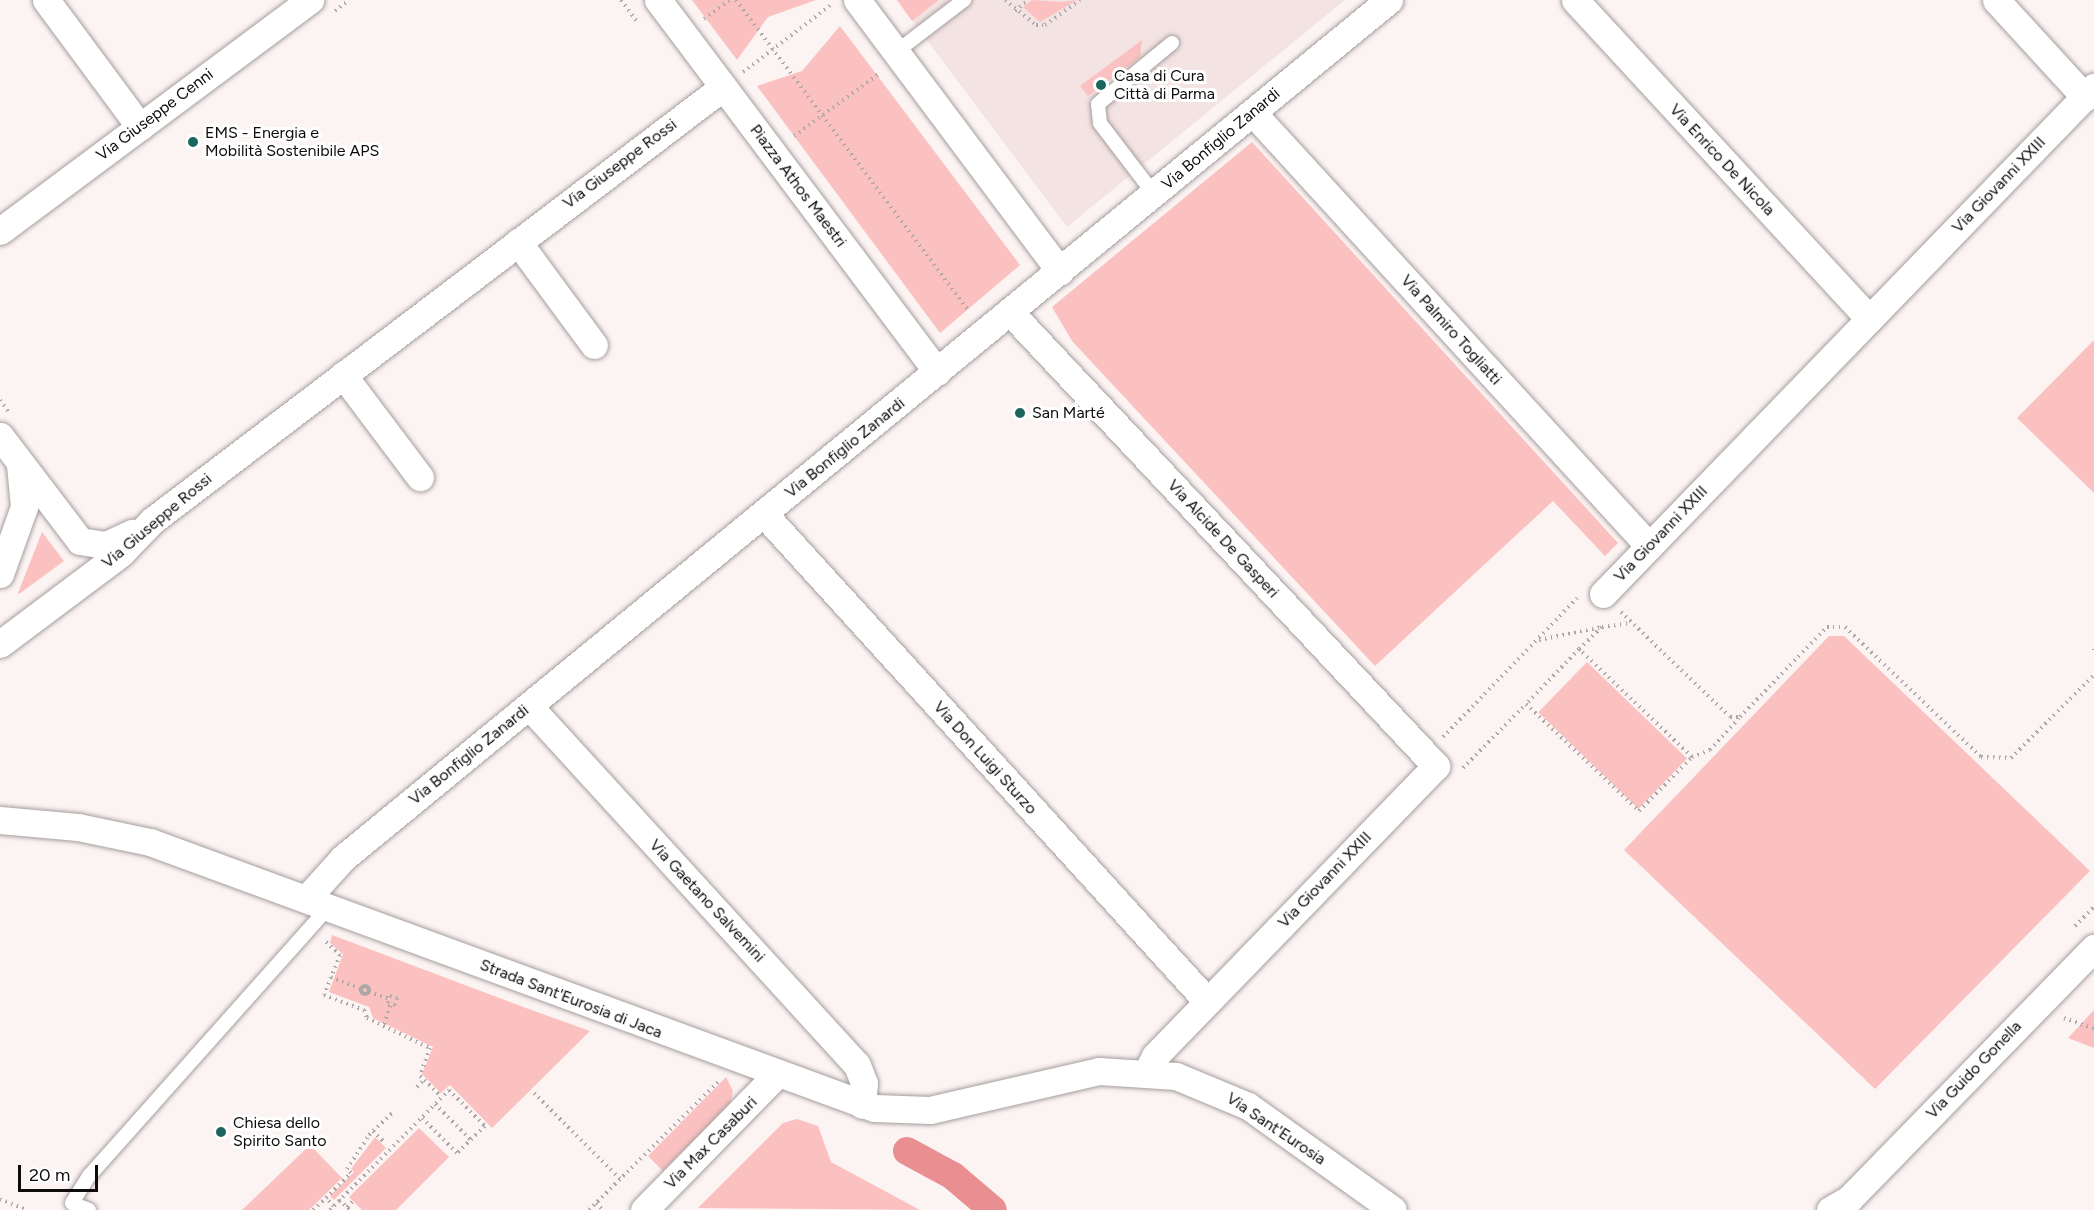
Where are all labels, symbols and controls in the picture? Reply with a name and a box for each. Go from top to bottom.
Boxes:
street label: Via Giuseppe Cenni [93,65,217,165]
place label: Casa di Cura Città di Parma [1114,66,1215,104]
marker: Casa di Cura Città di Parma [1092,76,1110,94]
street label: Via Bonfiglio Zanardi [1158,84,1284,194]
street label: Via Enrico De Nicola [1665,100,1779,220]
street label: Via Giuseppe Rossi [559,115,681,213]
street label: Piazza Athos Maestri [746,121,850,251]
place label: EMS - Energia e Mobilità Sostenibile APS [205,123,379,161]
street label: Via Giovanni XXIII [1948,133,2050,237]
marker: EMS - Energia e Mobilità Sostenibile APS [186,135,200,149]
street label: Via Palmiro Togliatti [1397,271,1505,389]
street label: Via Bonfiglio Zanardi [781,394,909,502]
place label: San Marté [1032,403,1105,423]
marker: San Marté [1013,406,1027,420]
street label: Via Giuseppe Rossi [98,469,216,573]
street label: Via Alcide De Gasperi [1163,476,1283,602]
street label: Via Giovanni XXIII [1610,482,1712,586]
street label: Via Don Luigi Sturzo [929,698,1041,818]
street label: Via Bonfiglio Zanardi [405,701,533,809]
street label: Via Giovanni XXIII [1274,828,1376,932]
street label: Via Gaetano Salvemini [645,836,769,966]
street label: Strada Sant'Eurosia di Jaca [477,955,665,1043]
street label: Via Guido Gonella [1922,1017,2026,1123]
street label: Via Sant'Eurosia [1223,1089,1329,1169]
street label: Via Max Casaburi [661,1093,761,1193]
place label: Chiesa dello Spirito Santo [233,1113,327,1151]
marker: Chiesa dello Spirito Santo [214,1125,228,1139]
scale bar [21,1153,100,1191]
text: 20 m [29,1164,70,1186]

